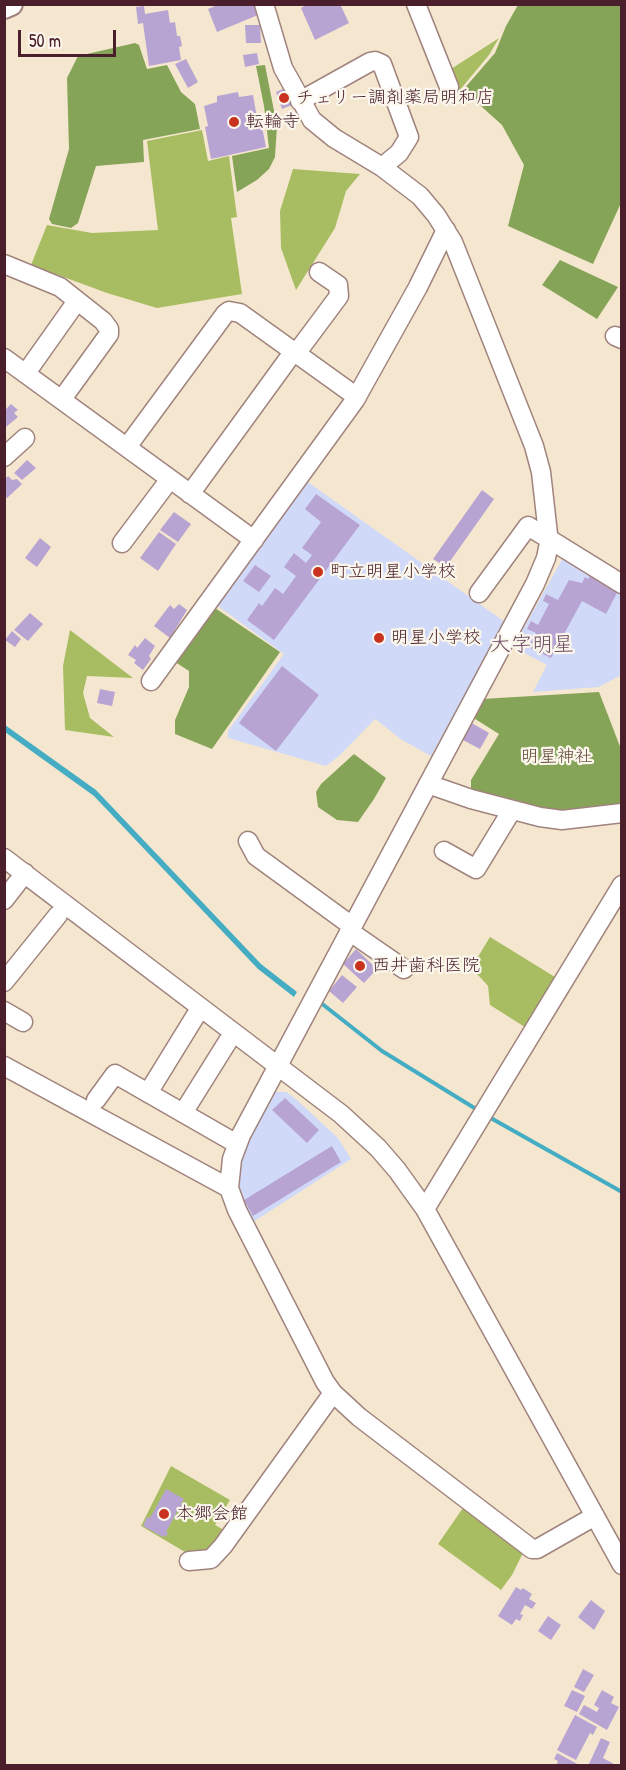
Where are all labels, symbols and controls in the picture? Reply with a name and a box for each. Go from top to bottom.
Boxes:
scale bar [21,18,118,56]
text: 50 m [29,28,61,53]
place label: チェリー調剤薬局明和店 [296,87,494,109]
marker: チェリー調剤薬局明和店 [277,91,291,105]
place label: 転輪寺 [246,111,300,133]
marker: 転輪寺 [227,115,241,129]
place label: 町立明星小学校 [330,561,456,583]
marker: 町立明星小学校 [311,565,325,579]
place label: 明星小学校 [391,627,481,649]
marker: 明星小学校 [372,631,386,645]
district label: 大字明星 [490,632,574,658]
park label: 明星神社 [521,746,593,768]
place label: 西井歯科医院 [372,955,480,977]
marker: 西井歯科医院 [353,959,367,973]
place label: 本郷会館 [176,1503,248,1525]
marker: 本郷会館 [157,1507,171,1521]

